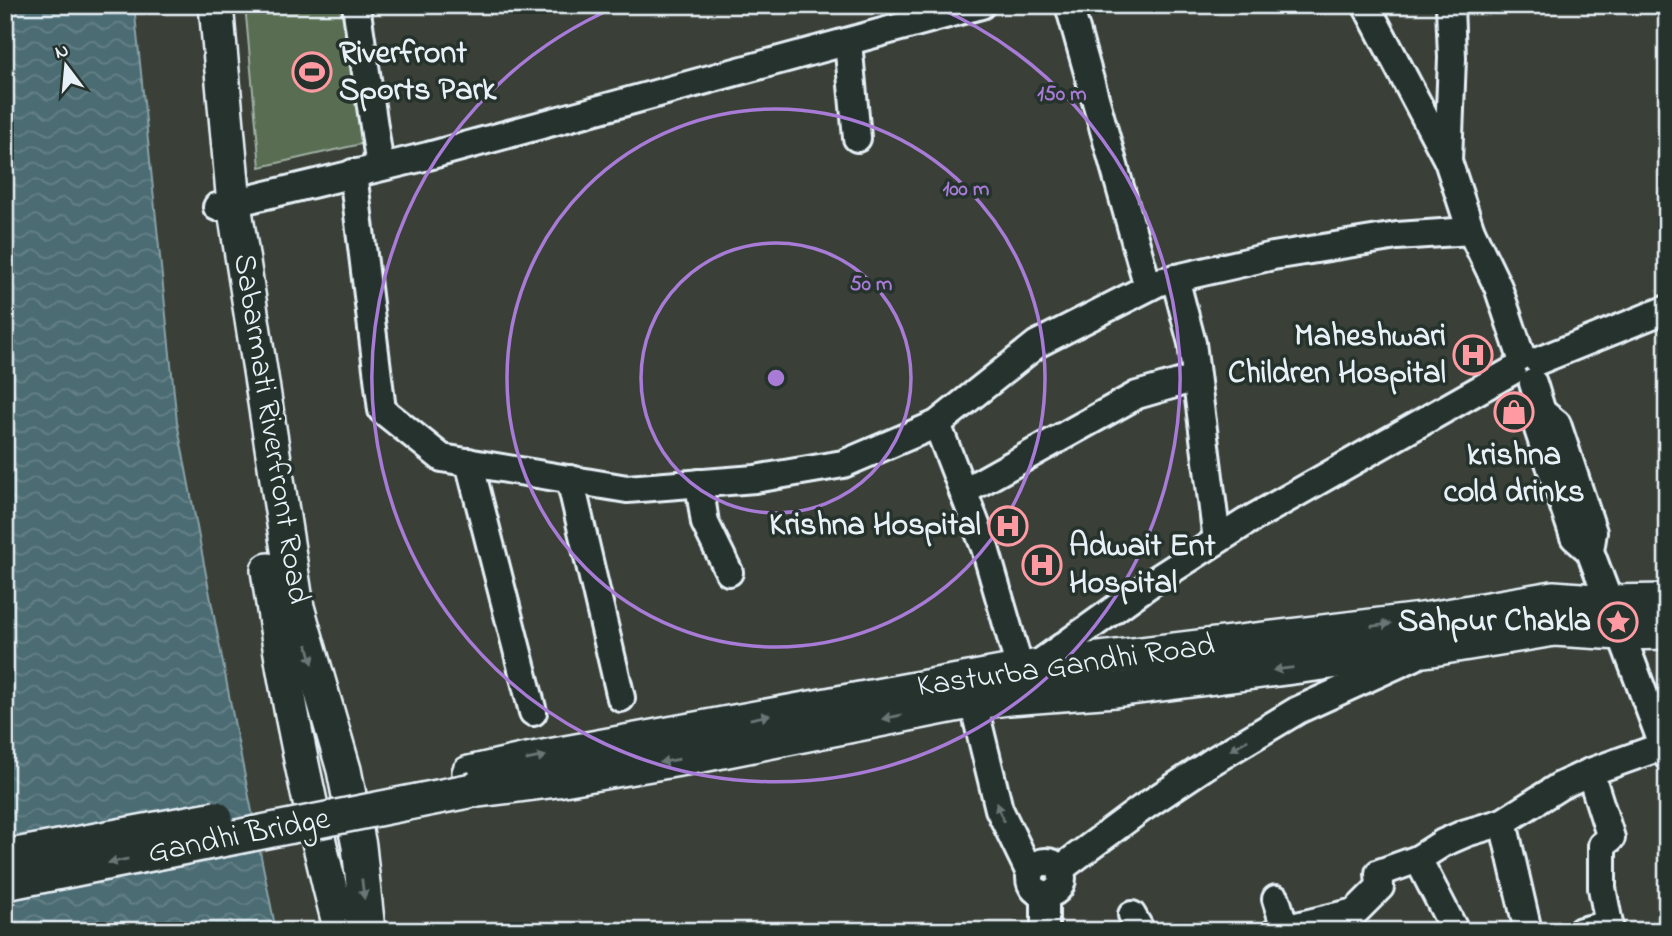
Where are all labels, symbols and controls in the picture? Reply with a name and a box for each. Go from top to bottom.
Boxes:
place label: Riverfront Sports Park [339,31,497,115]
north arrow [32,32,102,102]
text: N [52,37,72,67]
sports icon: Riverfront Sports Park [291,51,333,93]
text: 150 m [1037,80,1087,110]
text: 100 m [943,175,989,205]
street label: Sabarmati Riverfront Road [219,250,321,608]
text: 50 m [850,270,892,300]
place label: Maheshwari Children Hospital [1228,314,1446,398]
hospital icon: Maheshwari Children Hospital [1452,334,1494,376]
centre of rings [764,366,788,390]
shop icon: krishna cold drinks [1493,391,1535,433]
place label: krishna cold drinks [1444,433,1585,517]
place label: Krishna Hospital [769,503,981,550]
hospital icon: Krishna Hospital [987,505,1029,547]
place label: Adwait Ent Hospital [1069,524,1216,608]
hospital icon: Adwait Ent Hospital [1021,544,1063,586]
place label: Sahpur Chakla [1398,599,1591,646]
place icon: Sahpur Chakla [1597,601,1639,643]
one-way arrow [1370,619,1392,630]
street label: Kasturba Gandhi Road [914,623,1218,711]
one-way arrow [306,644,316,665]
one-way arrow [1272,663,1294,674]
one-way arrow [749,711,771,722]
one-way arrow [881,712,903,723]
one-way arrow [1230,739,1249,751]
one-way arrow [525,753,547,764]
one-way arrow [658,756,680,767]
street label: Gandhi Bridge [144,796,334,878]
one-way arrow [994,802,1005,823]
one-way arrow [107,855,129,866]
one-way arrow [358,878,369,900]

